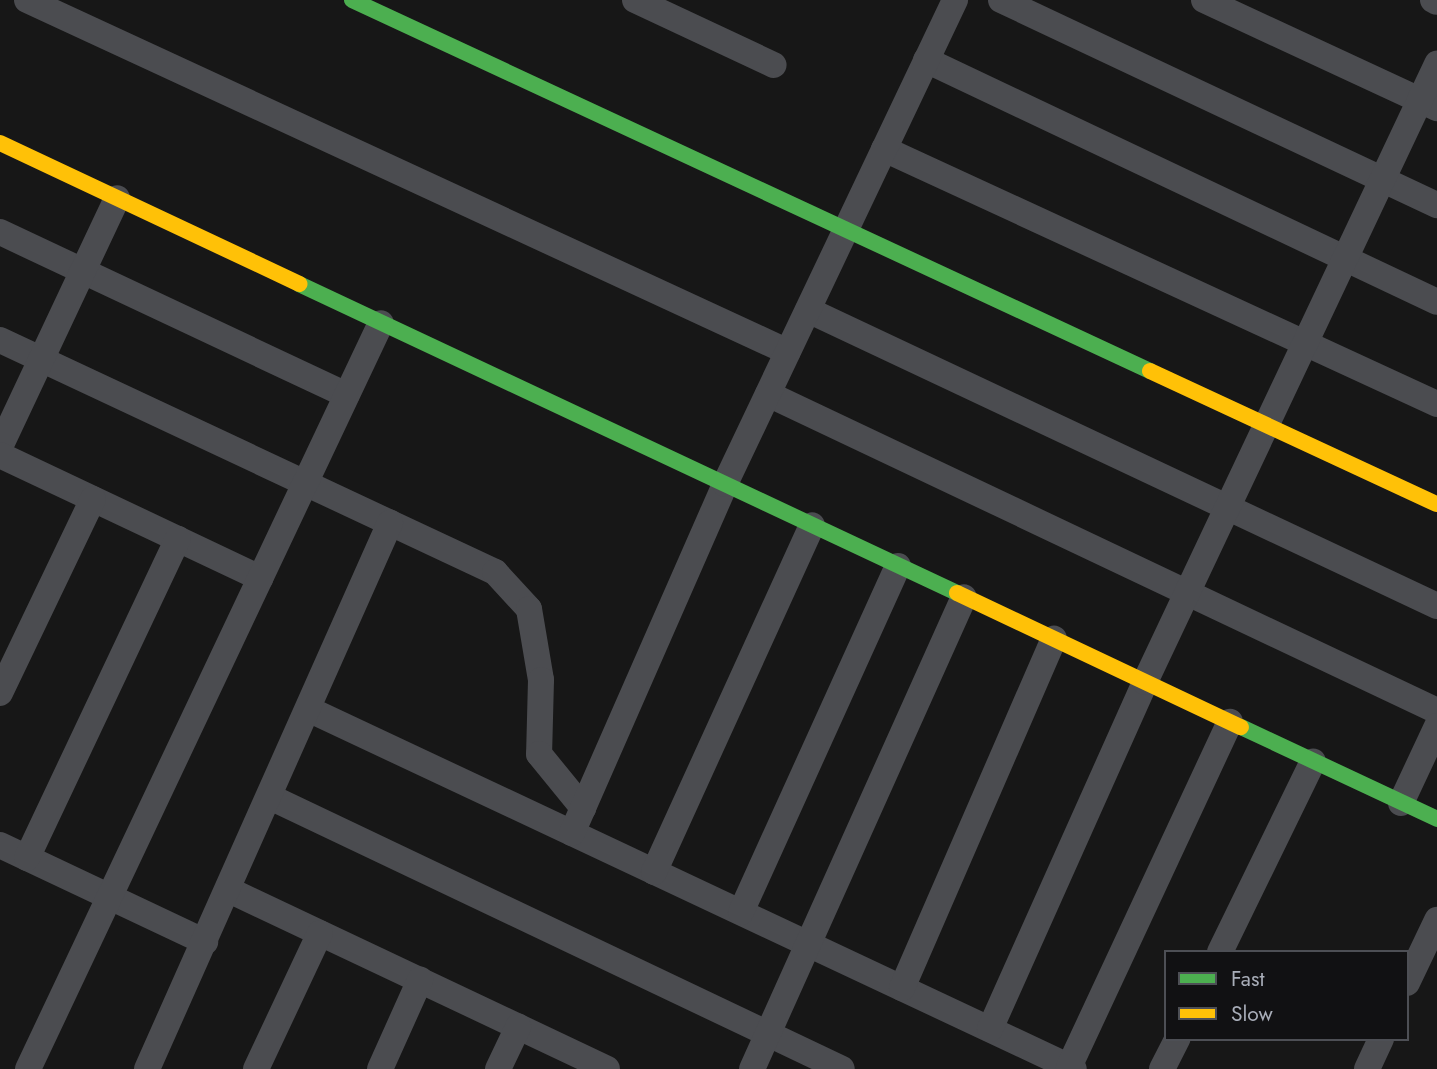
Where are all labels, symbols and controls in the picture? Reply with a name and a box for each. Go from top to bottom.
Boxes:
legend [1164,950,1409,1041]
text: Fast [1231,964,1264,994]
text: Slow [1231,999,1273,1029]

